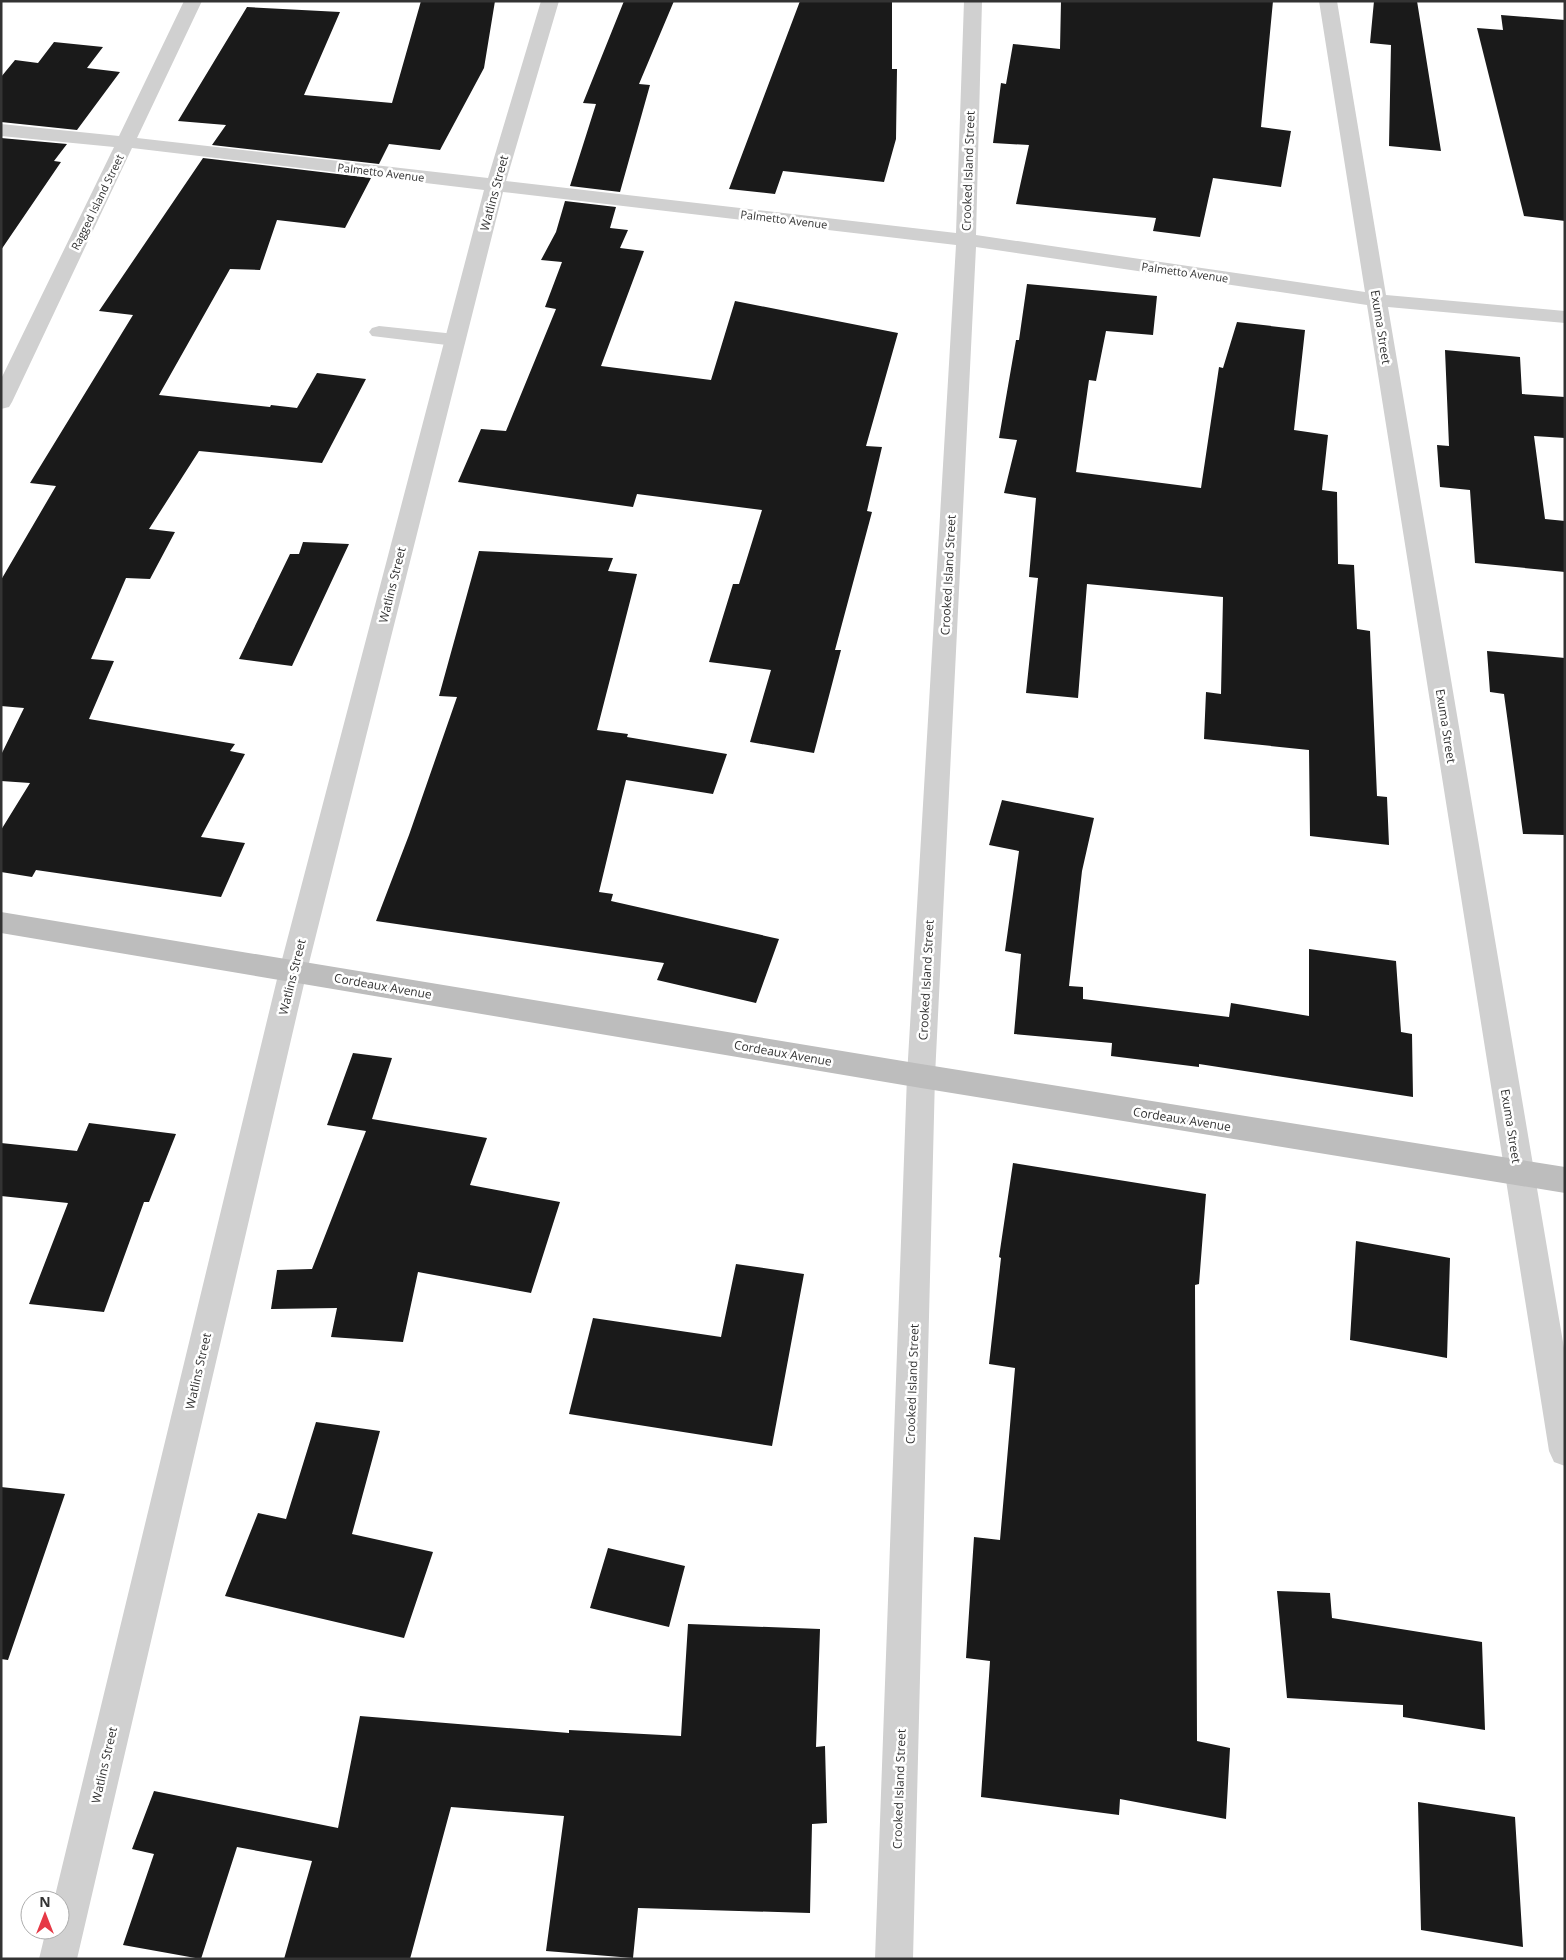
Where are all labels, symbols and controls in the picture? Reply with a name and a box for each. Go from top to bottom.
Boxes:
street label: Crooked Island Street [957,110,979,232]
street label: Ragged Island Street [67,152,127,252]
street label: Watlins Street [476,153,512,233]
street label: Palmetto Avenue [337,159,425,185]
street label: Palmetto Avenue [740,206,828,232]
street label: Palmetto Avenue [1141,258,1229,286]
street label: Exuma Street [1367,289,1395,365]
street label: Crooked Island Street [936,514,960,636]
street label: Watlins Street [374,545,410,625]
street label: Exuma Street [1432,688,1460,764]
street label: Crooked Island Street [914,919,938,1041]
street label: Watlins Street [274,937,310,1017]
street label: Cordeaux Avenue [333,969,433,1003]
street label: Cordeaux Avenue [733,1036,833,1070]
street label: Exuma Street [1497,1088,1525,1164]
street label: Cordeaux Avenue [1132,1103,1232,1135]
street label: Crooked Island Street [901,1323,923,1445]
street label: Watlins Street [181,1331,215,1411]
street label: Watlins Street [87,1725,121,1805]
street label: Crooked Island Street [888,1728,910,1850]
north arrow [20,1890,70,1940]
text: N [39,1892,51,1911]

